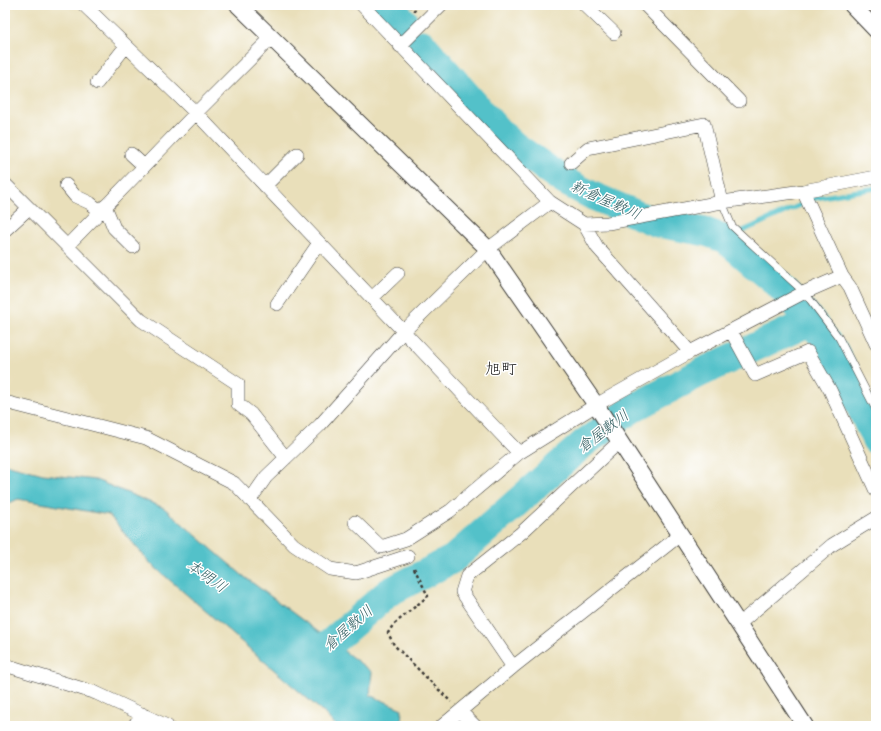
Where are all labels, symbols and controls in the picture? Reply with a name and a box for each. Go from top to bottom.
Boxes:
water label: 新倉屋敷川 [568,175,645,223]
district label: 旭町 [485,357,517,378]
water label: 倉屋敷川 [572,404,632,456]
water label: 本明川 [183,554,232,596]
water label: 倉屋敷川 [318,600,377,654]

